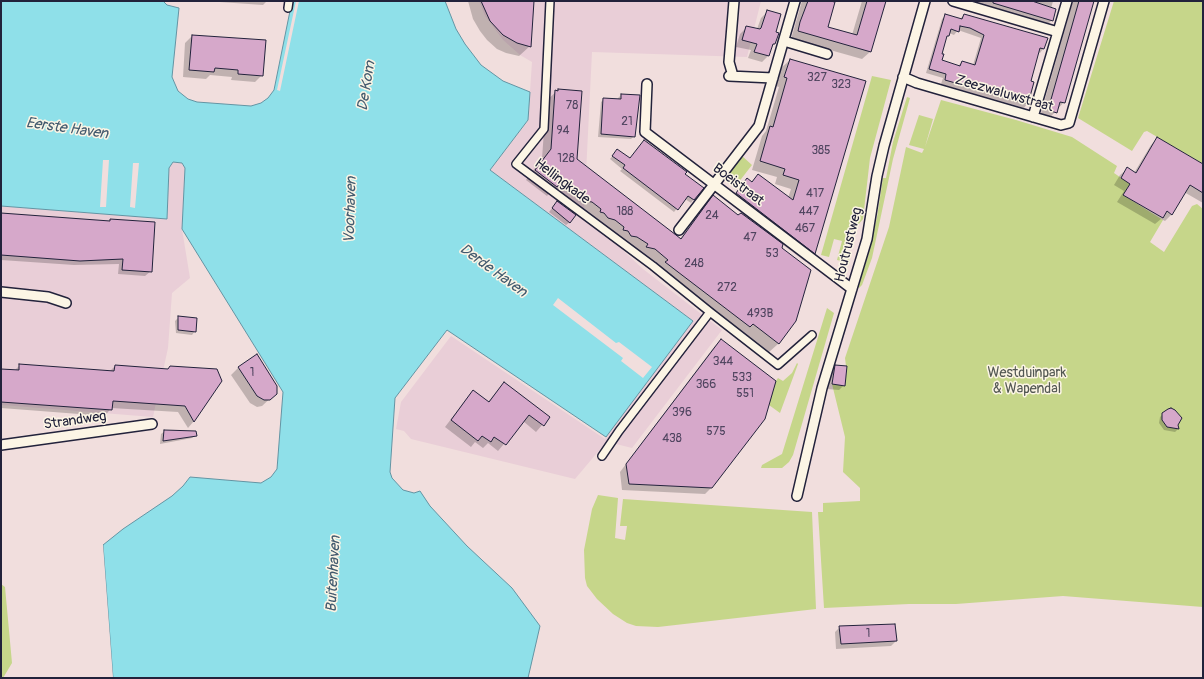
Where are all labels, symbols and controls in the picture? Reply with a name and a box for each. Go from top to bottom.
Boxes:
water label: De Kom [354,60,380,112]
house number: 327 [807,71,827,85]
street label: Zeezwaluwstraat [953,72,1055,116]
house number: 323 [831,78,851,92]
house number: 78 [566,99,578,113]
water label: Eerste Haven [25,114,109,144]
house number: 21 [621,115,633,129]
house number: 94 [556,124,570,138]
house number: 385 [811,144,831,158]
house number: 128 [557,152,575,166]
street label: Hellingkade [531,156,593,208]
street label: Boeistraat [709,160,767,210]
water label: Voorhaven [341,176,361,244]
house number: 417 [806,187,824,201]
house number: 188 [617,205,633,219]
house number: 447 [799,205,819,219]
street label: Houtrustweg [832,206,866,284]
house number: 24 [705,209,719,223]
house number: 467 [795,222,815,236]
house number: 47 [743,231,757,245]
water label: Derde Haven [456,241,530,301]
house number: 53 [765,247,779,261]
house number: 248 [684,257,704,271]
house number: 272 [717,281,737,295]
house number: 493B [747,307,773,321]
house number: 344 [713,355,733,369]
park label: Westduinpark & Wapendal [988,365,1066,398]
house number: 1 [250,366,254,380]
house number: 533 [732,371,752,385]
house number: 366 [696,378,716,392]
house number: 551 [736,387,754,401]
house number: 396 [672,406,692,420]
street label: Strandweg [43,408,107,434]
house number: 575 [706,425,726,439]
house number: 438 [662,432,682,446]
water label: Buitenhaven [323,535,345,613]
house number: 1 [866,627,870,641]

